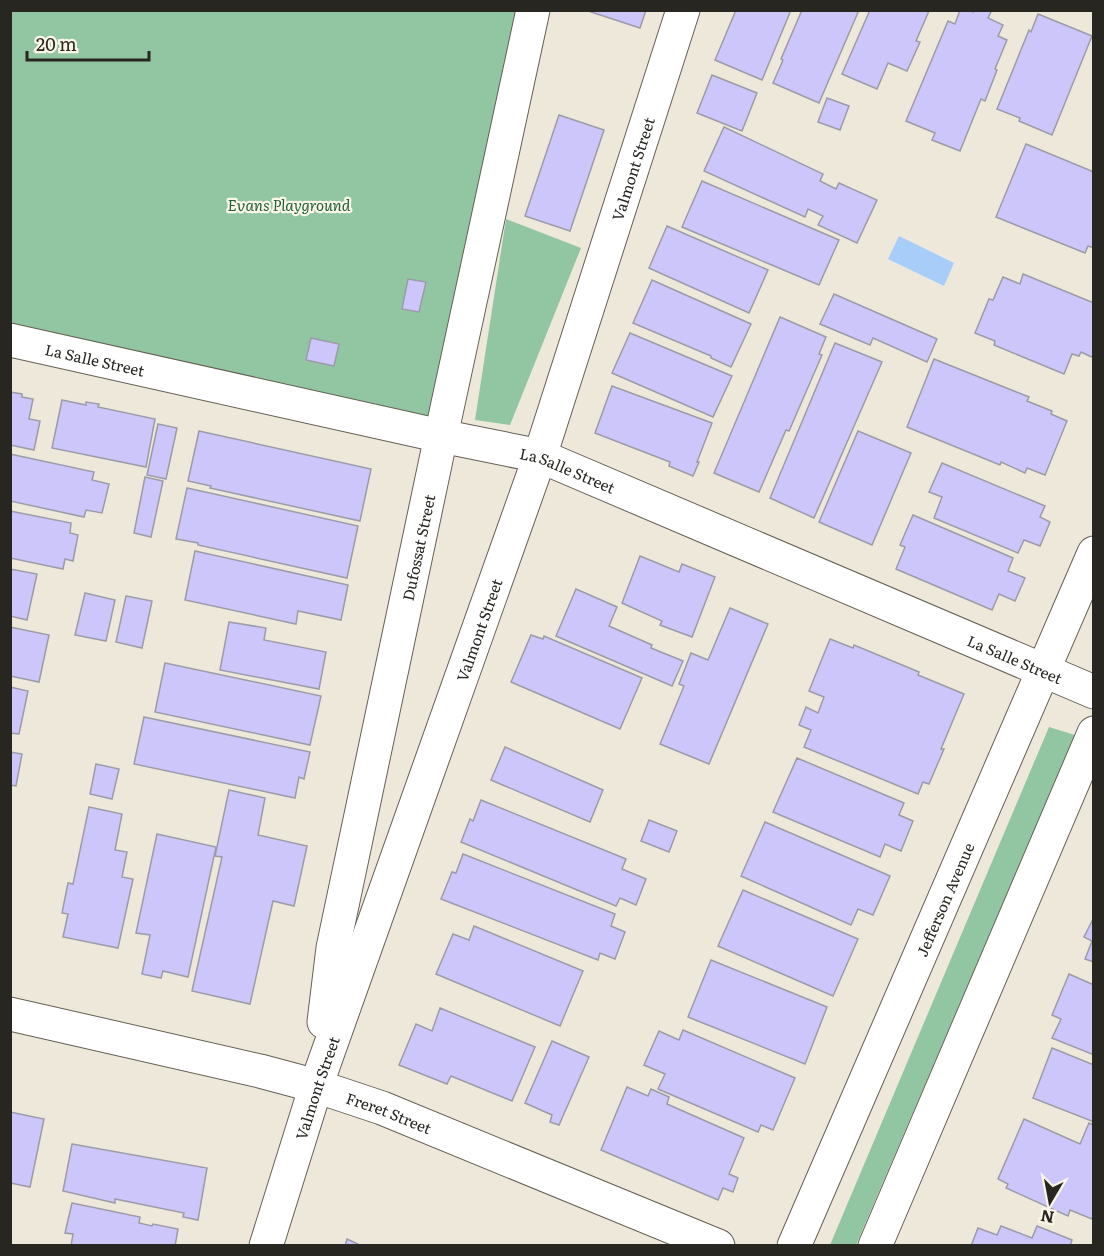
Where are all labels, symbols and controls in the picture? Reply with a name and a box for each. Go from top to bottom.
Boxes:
scale bar [27,24,148,62]
text: 20 m [36,30,77,57]
street label: Valmont Street [605,114,660,223]
park label: Evans Playground [228,193,351,216]
street label: La Salle Street [43,337,147,381]
street label: La Salle Street [518,441,619,498]
street label: Dufossat Street [395,492,440,603]
street label: Valmont Street [449,575,507,684]
street label: La Salle Street [964,628,1066,689]
street label: Jefferson Avenue [909,838,979,960]
street label: Valmont Street [288,1033,344,1142]
street label: Freret Street [343,1085,435,1139]
north arrow [1020,1172,1080,1232]
text: N [1039,1205,1056,1231]

